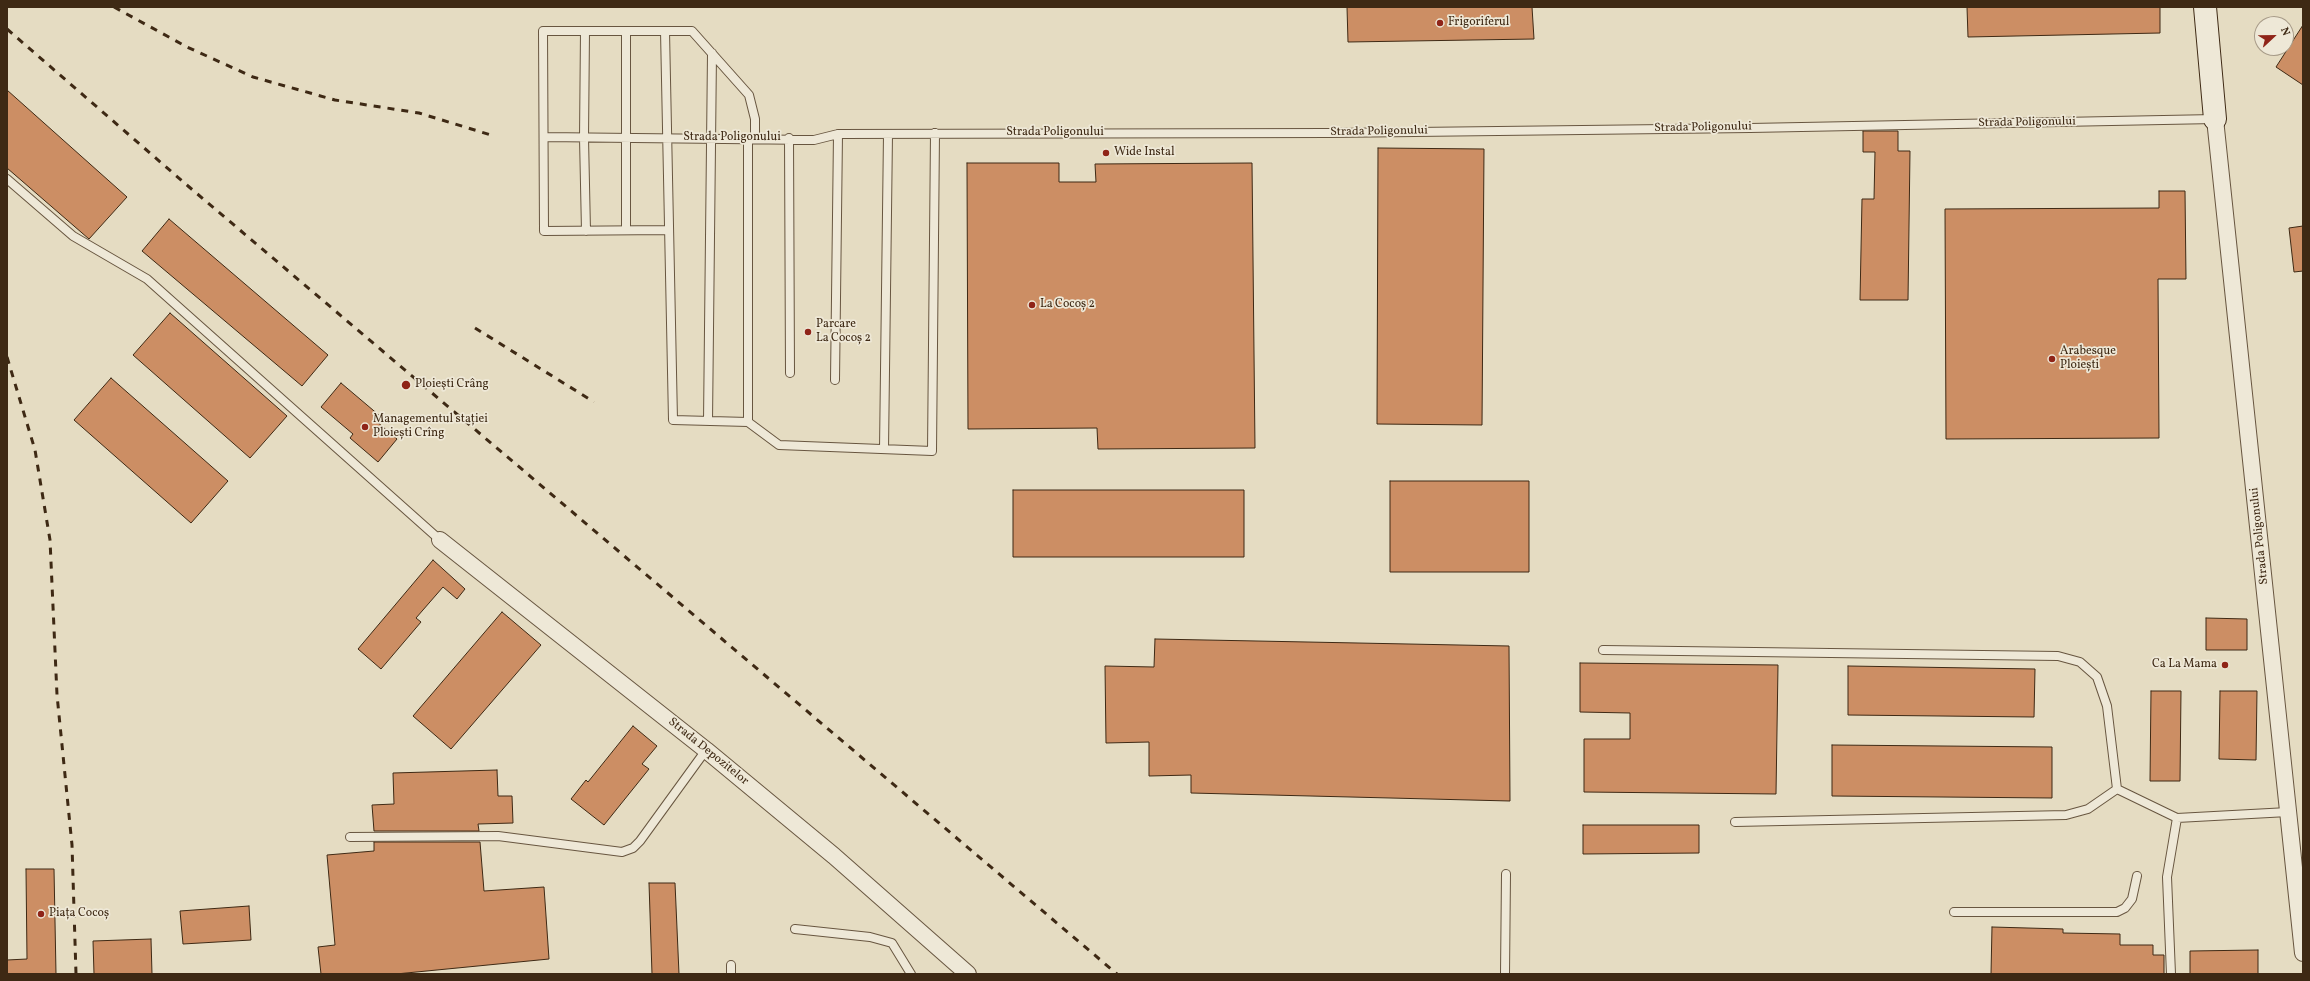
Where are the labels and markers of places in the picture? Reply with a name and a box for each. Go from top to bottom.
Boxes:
place label: Frigoriferul [1448,16,1509,30]
marker: Frigoriferul [1435,18,1445,28]
place label: Wide Instal [1114,146,1174,160]
marker: Wide Instal [1101,148,1111,158]
place label: La Cocoș 2 [1040,298,1095,312]
marker: La Cocoș 2 [1027,300,1037,310]
place label: Parcare La Cocoș 2 [816,318,871,346]
marker: Parcare La Cocoș 2 [803,327,813,337]
place label: Arabesque Ploiești [2060,345,2116,373]
marker: Arabesque Ploiești [2047,354,2057,364]
place label: Ploieşti Crâng [415,378,489,392]
marker: Ploieşti Crâng [400,379,412,391]
place label: Managementul stației Ploiești Crîng [373,413,488,441]
marker: Managementul stației Ploiești Crîng [360,422,370,432]
place label: Ca La Mama [2152,658,2217,672]
marker: Ca La Mama [2220,660,2230,670]
place label: Piața Cocoș [49,907,109,921]
marker: Piața Cocoș [36,909,46,919]

